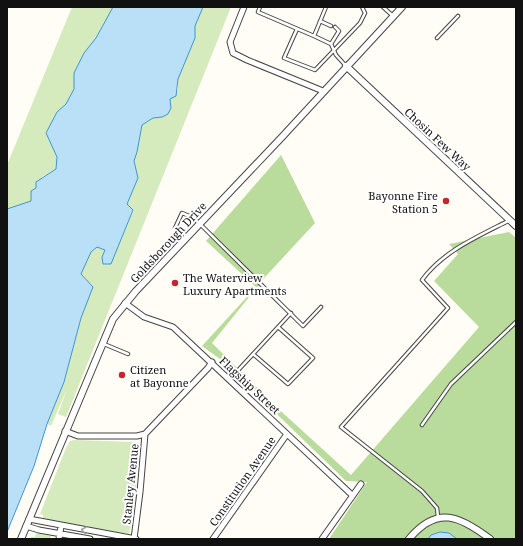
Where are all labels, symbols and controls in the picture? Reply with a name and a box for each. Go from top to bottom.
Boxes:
street label: Chosin Few Way [402,104,475,174]
place label: Bayonne Fire Station 5 [368,188,438,216]
marker: Bayonne Fire Station 5 [441,196,451,206]
street label: Goldsborough Drive [126,198,210,286]
place label: The Waterview Luxury Apartments [183,270,286,298]
marker: The Waterview Luxury Apartments [170,278,180,288]
street label: Flagship Street [216,353,284,417]
place label: Citizen at Bayonne [130,362,189,390]
marker: Citizen at Bayonne [117,370,127,380]
street label: Constitution Avenue [205,433,279,529]
street label: Stanley Avenue [118,443,142,525]
one-way arrow [81,526,87,535]

